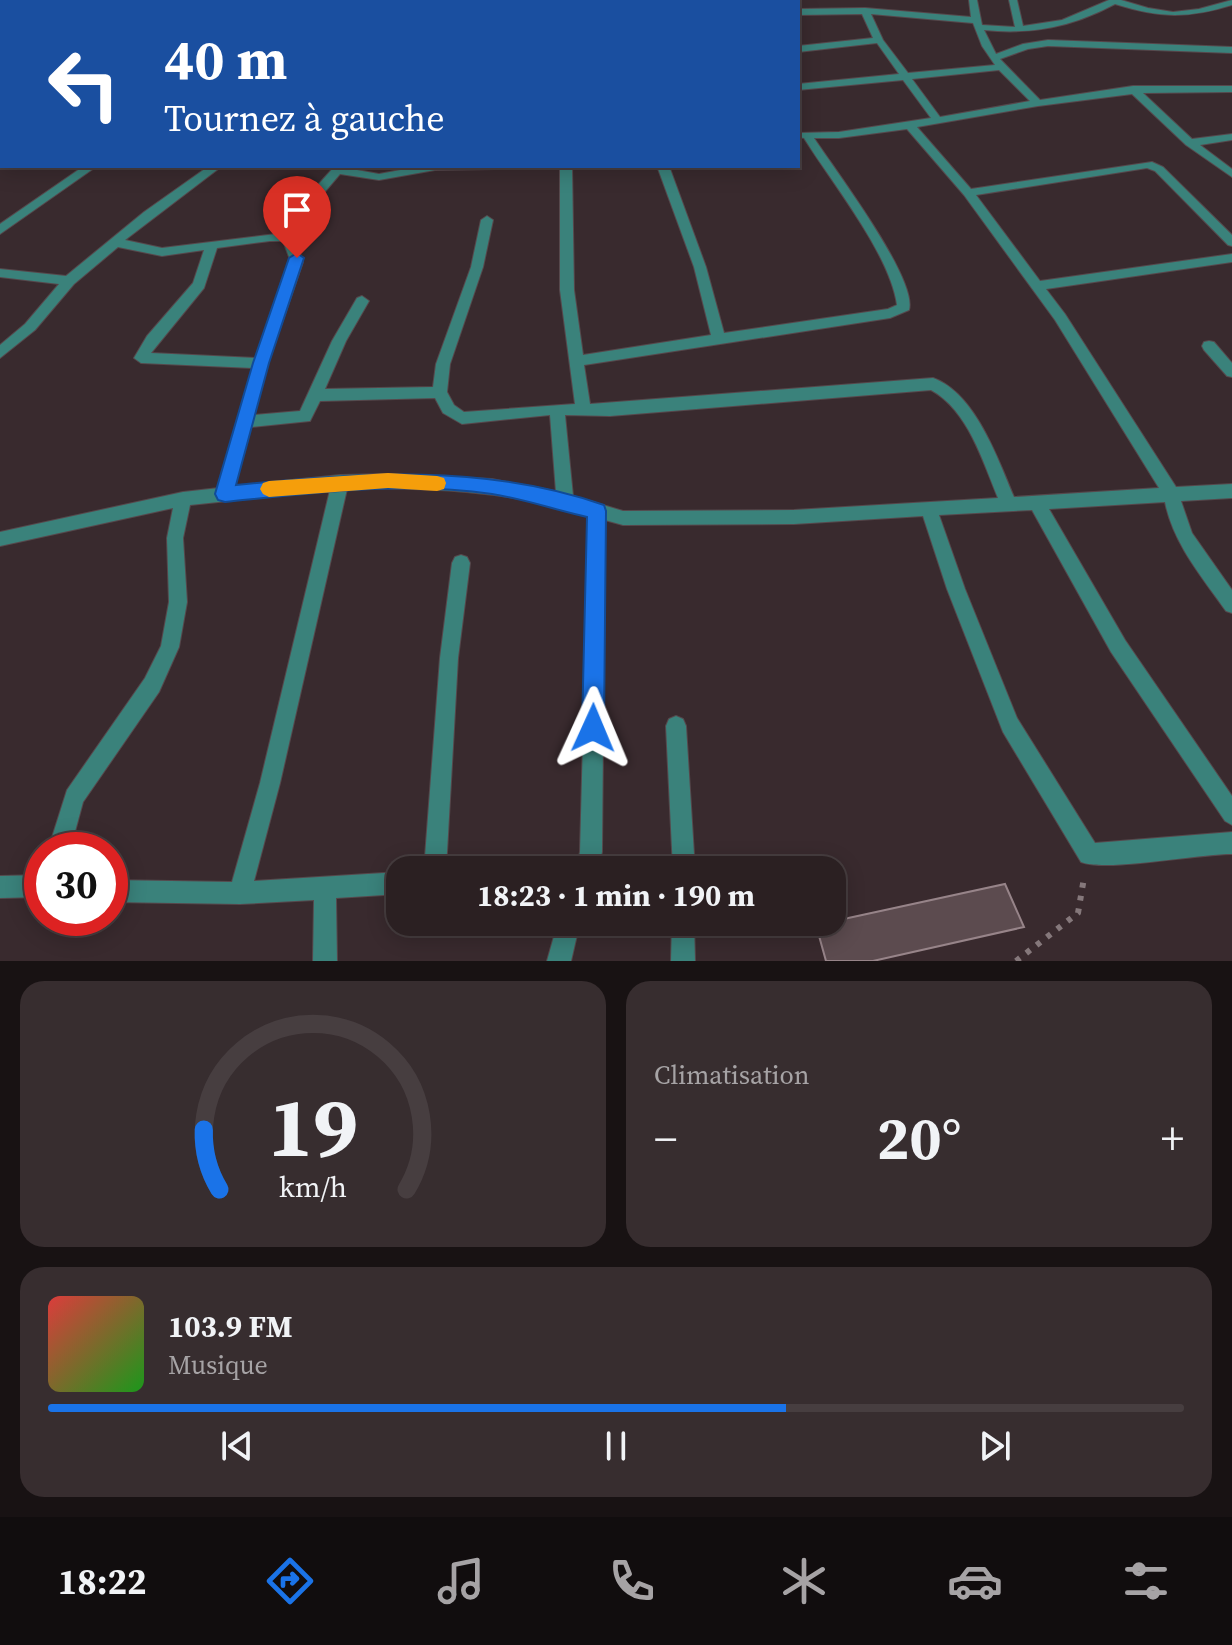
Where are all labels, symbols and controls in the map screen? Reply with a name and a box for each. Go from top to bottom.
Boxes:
text: 40 m [164,21,287,98]
icon: left [32,32,136,136]
text: Tournez à gauche [164,94,445,143]
pin [263,176,331,258]
icon: arrive [275,188,319,232]
position arrow [551,686,635,770]
speed limit sign: 30 [24,832,128,936]
text: 18:23 · 1 min · 190 m [477,875,755,916]
text: Climatisation [654,1057,810,1093]
text: 19 [268,1070,358,1184]
text: 20° [877,1097,961,1179]
text: − [654,1108,677,1169]
text: + [1161,1108,1184,1169]
text: km/h [279,1167,347,1207]
text: 103.9 FM [168,1306,293,1347]
text: Musique [168,1347,268,1383]
icon: previous [215,1424,259,1468]
icon: pause [594,1424,638,1468]
icon: next [973,1424,1017,1468]
icon: directions [262,1553,318,1609]
icon: music [433,1553,489,1609]
icon: phone [604,1553,660,1609]
icon: climate [776,1553,832,1609]
icon: car [947,1553,1003,1609]
icon: filters [1118,1553,1174,1609]
text: 18:22 [58,1557,147,1606]

